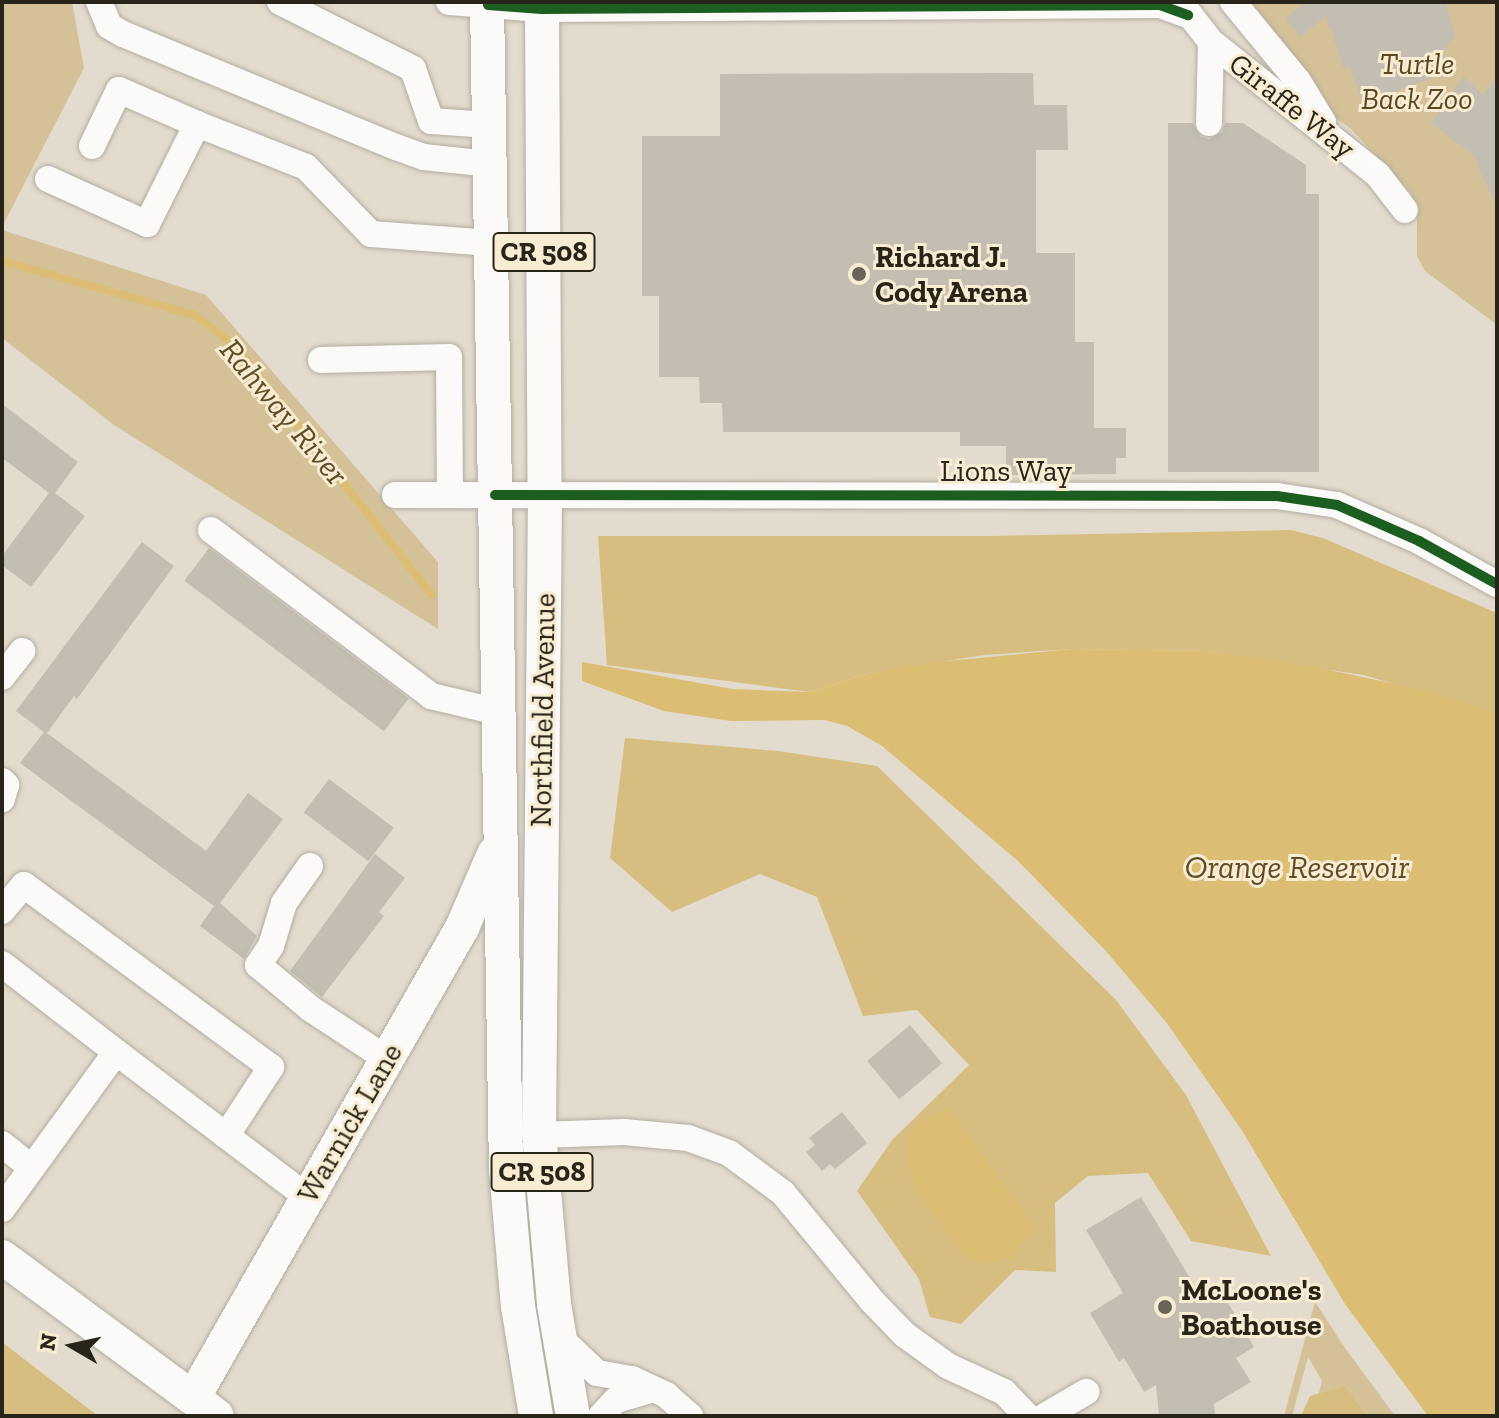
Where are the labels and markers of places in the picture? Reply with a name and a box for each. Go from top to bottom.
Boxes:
place label: Richard J. Cody Arena [875,239,1030,310]
marker: Richard J. Cody Arena [850,265,868,283]
place label: McLoone's Boathouse [1181,1272,1321,1342]
marker: McLoone's Boathouse [1156,1298,1174,1316]

